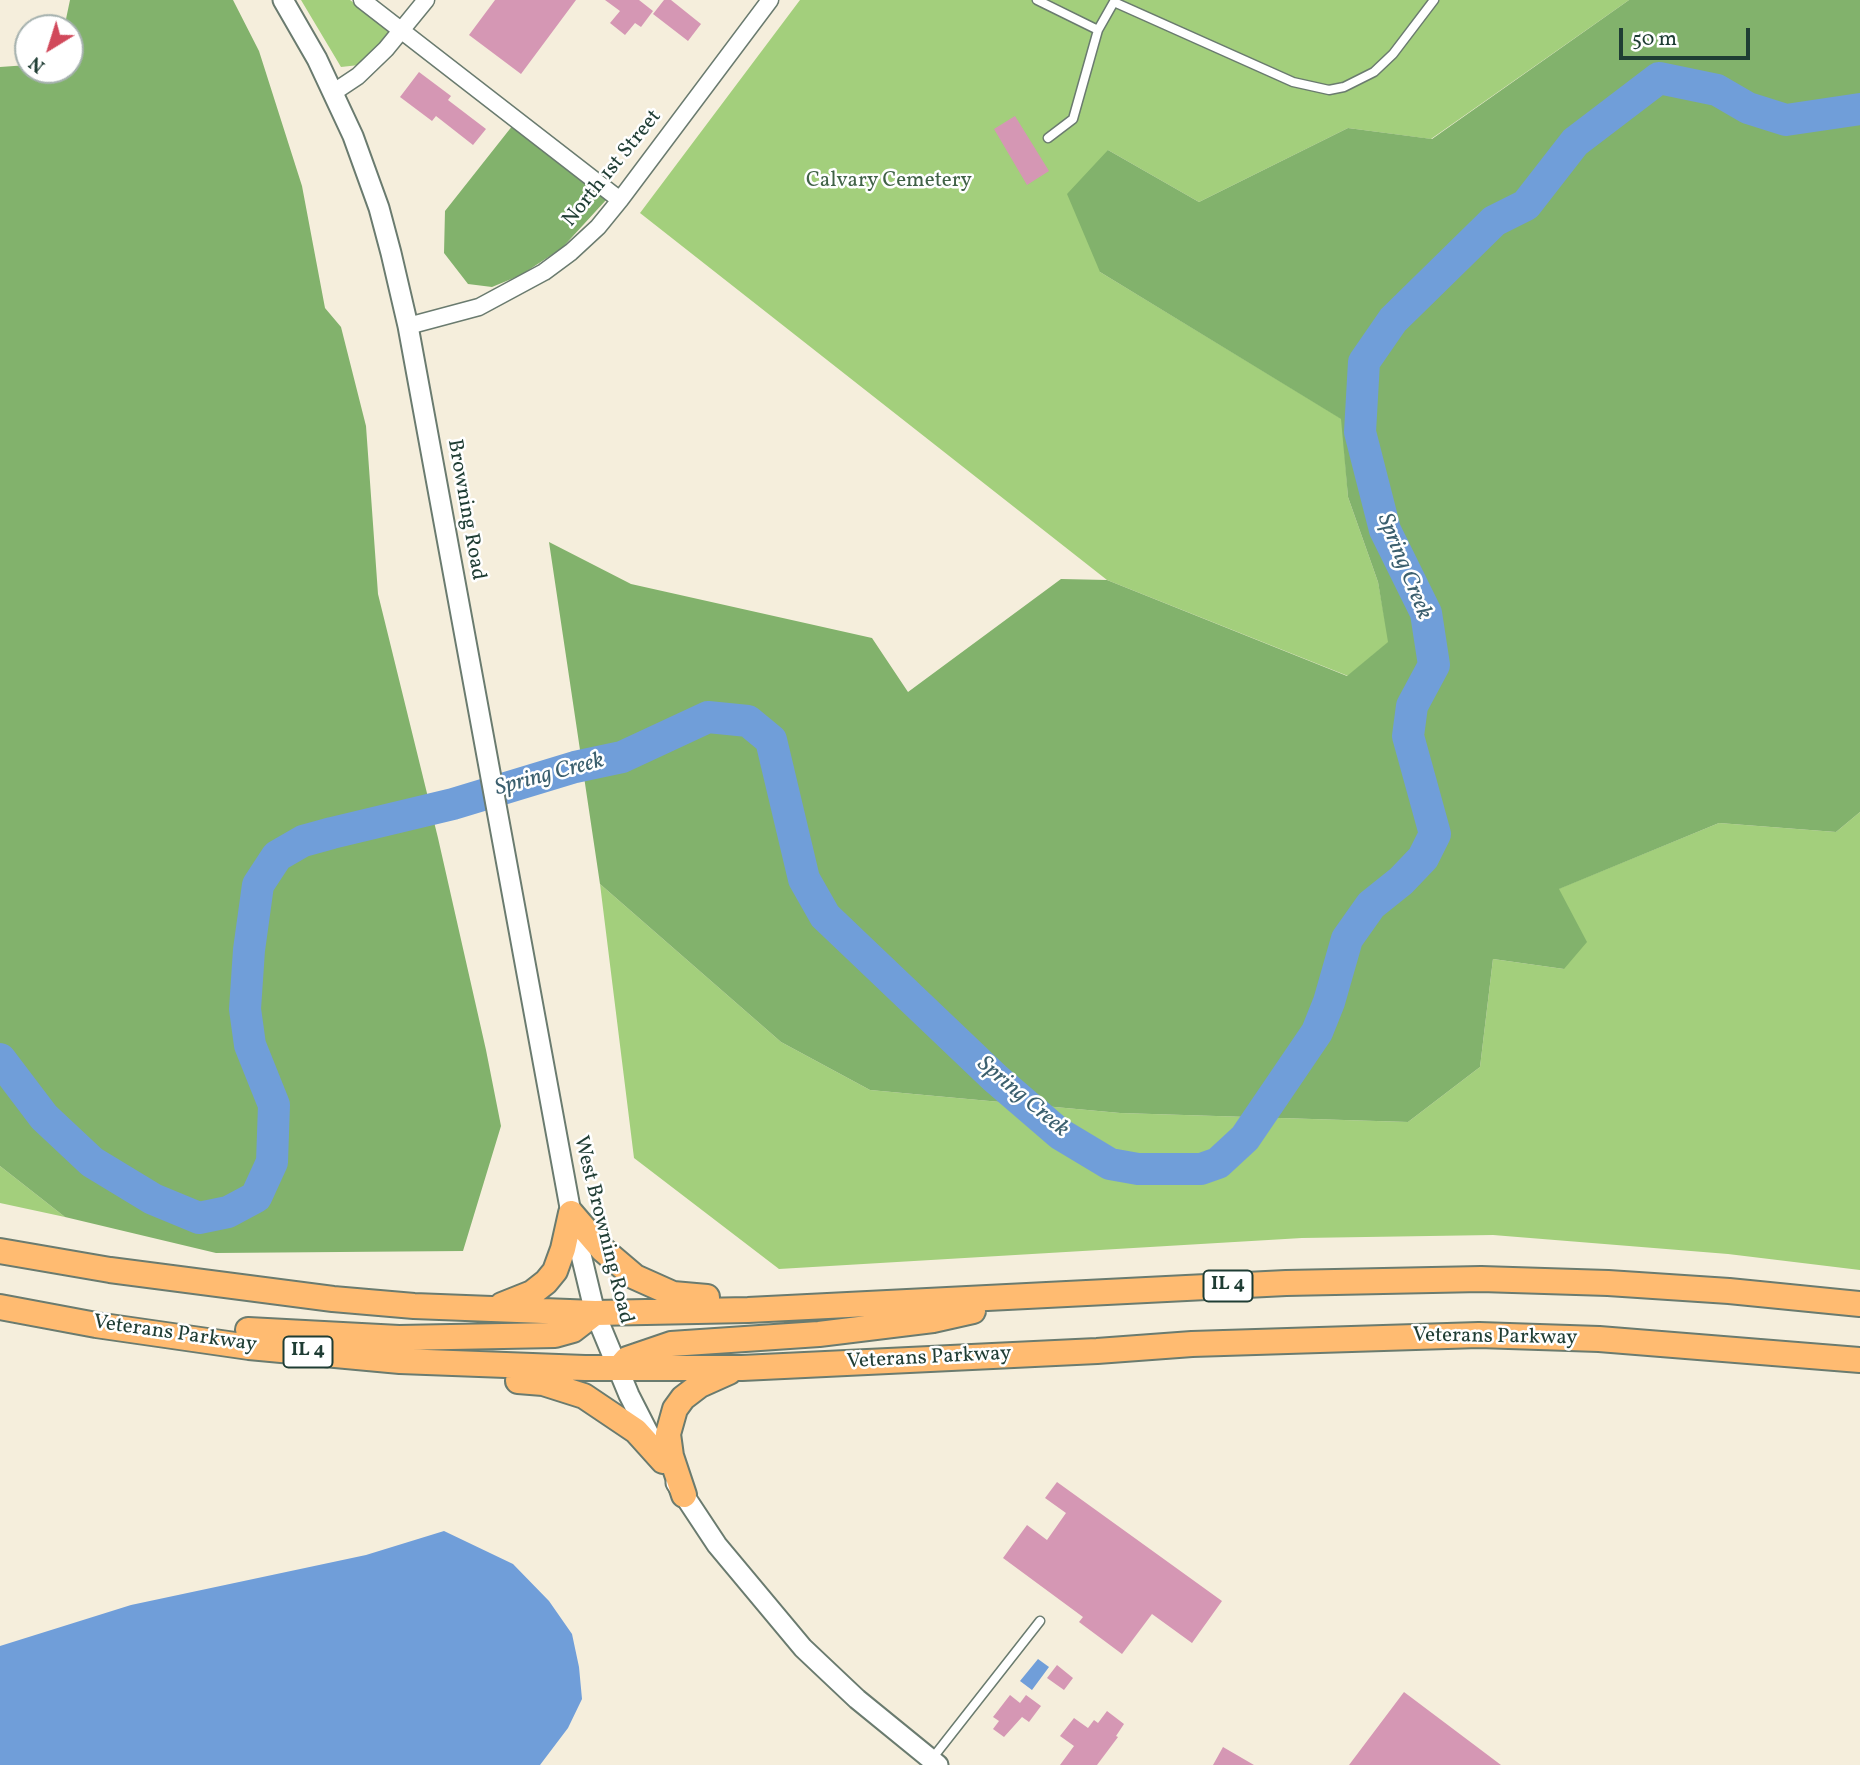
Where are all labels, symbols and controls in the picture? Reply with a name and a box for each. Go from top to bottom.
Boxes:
north arrow [14,14,84,84]
scale bar [1622,14,1753,58]
text: 50 m [1632,25,1677,54]
text: N [24,49,51,78]
street label: North 1st Street [558,105,668,233]
park label: Calvary Cemetery [806,169,972,195]
street label: Browning Road [440,437,490,583]
water label: Spring Creek [1369,510,1437,624]
water label: Spring Creek [492,748,608,804]
water label: Spring Creek [970,1051,1074,1145]
street label: West Browning Road [566,1133,638,1327]
road number: IL 4 [1204,1270,1252,1302]
street label: Veterans Parkway [92,1311,258,1359]
street label: Veterans Parkway [1412,1324,1578,1352]
road number: IL 4 [284,1336,332,1368]
street label: Veterans Parkway [846,1342,1012,1376]

